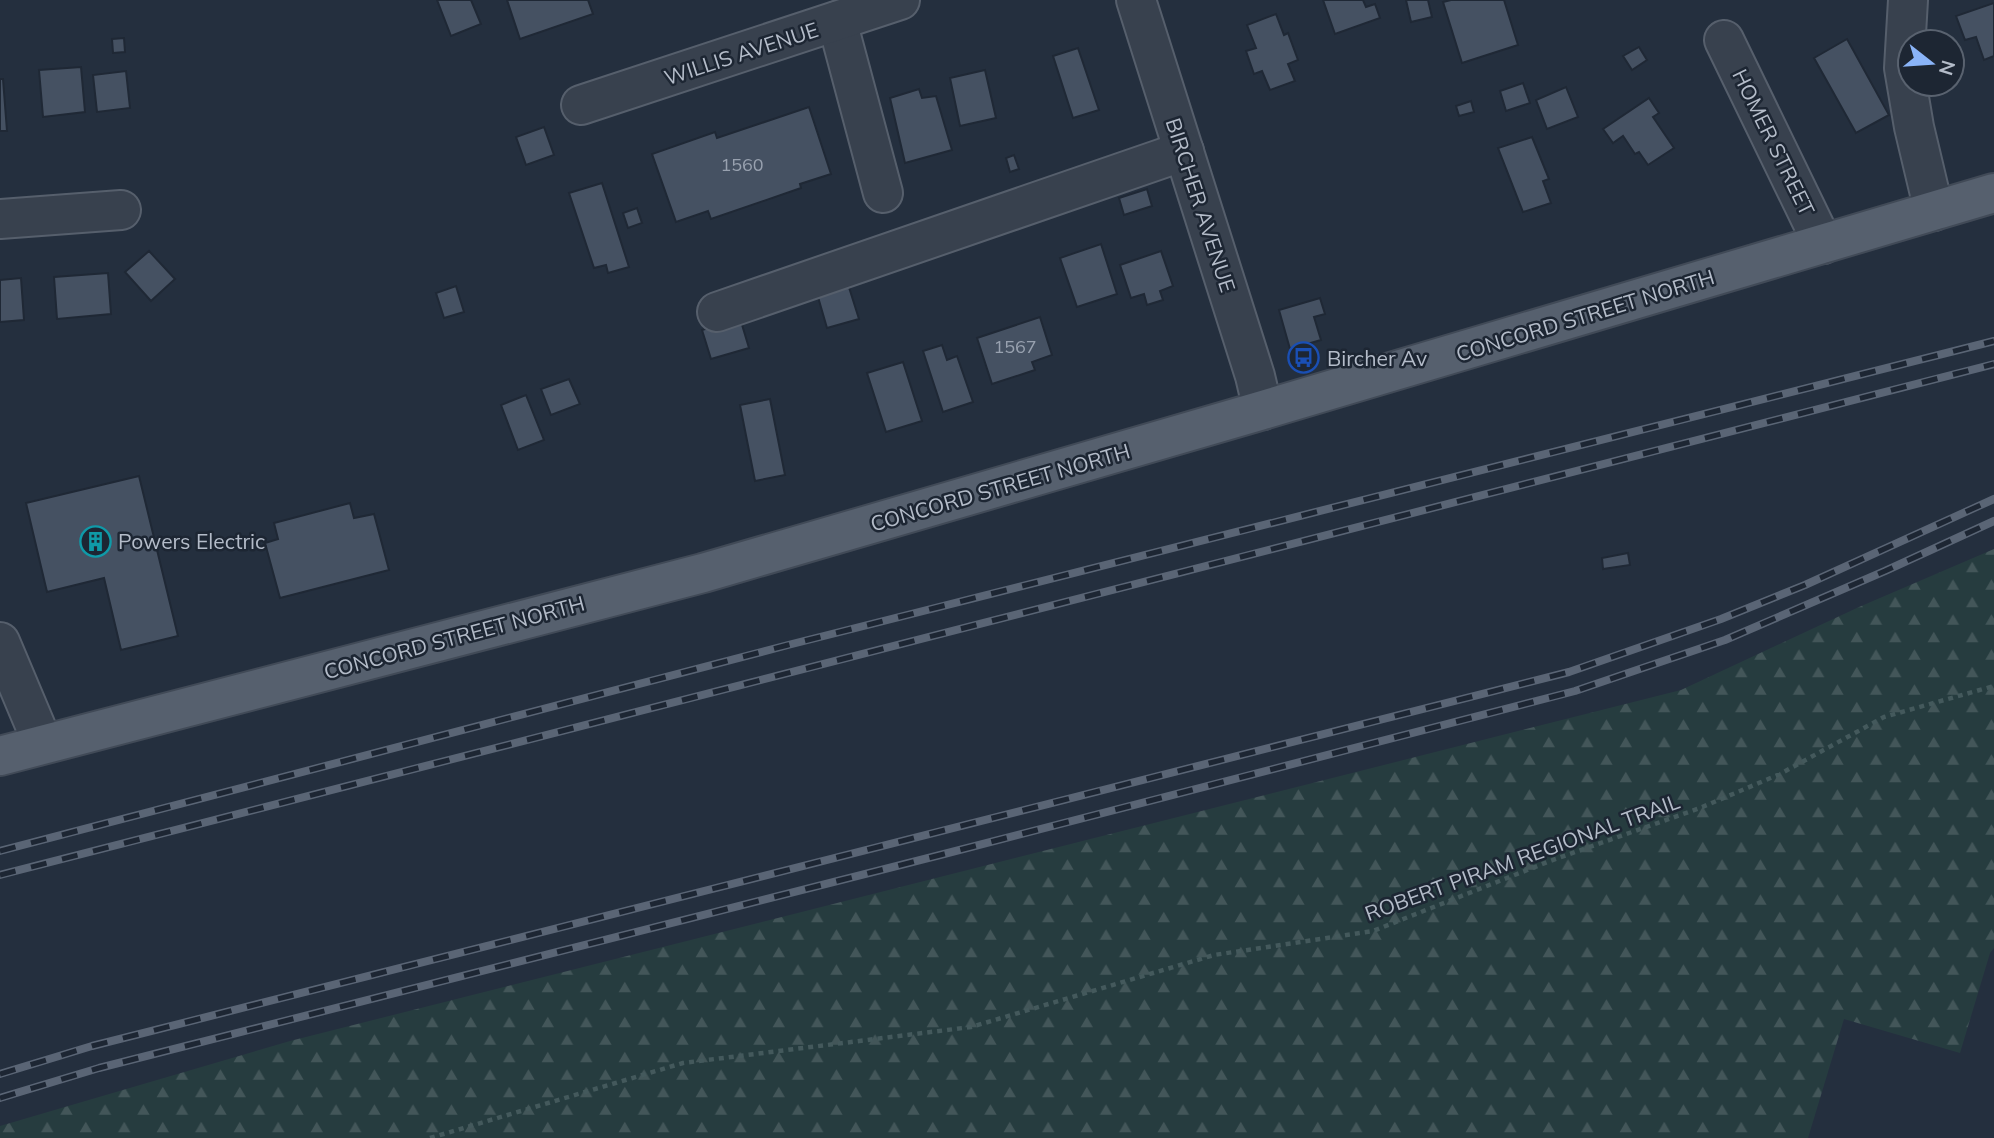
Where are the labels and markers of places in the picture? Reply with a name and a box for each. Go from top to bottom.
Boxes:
bus stop icon: Bircher Av [1287,341,1321,375]
place label: Bircher Av [1327,345,1427,371]
building icon: Powers Electric [78,524,112,558]
place label: Powers Electric [118,528,266,554]

